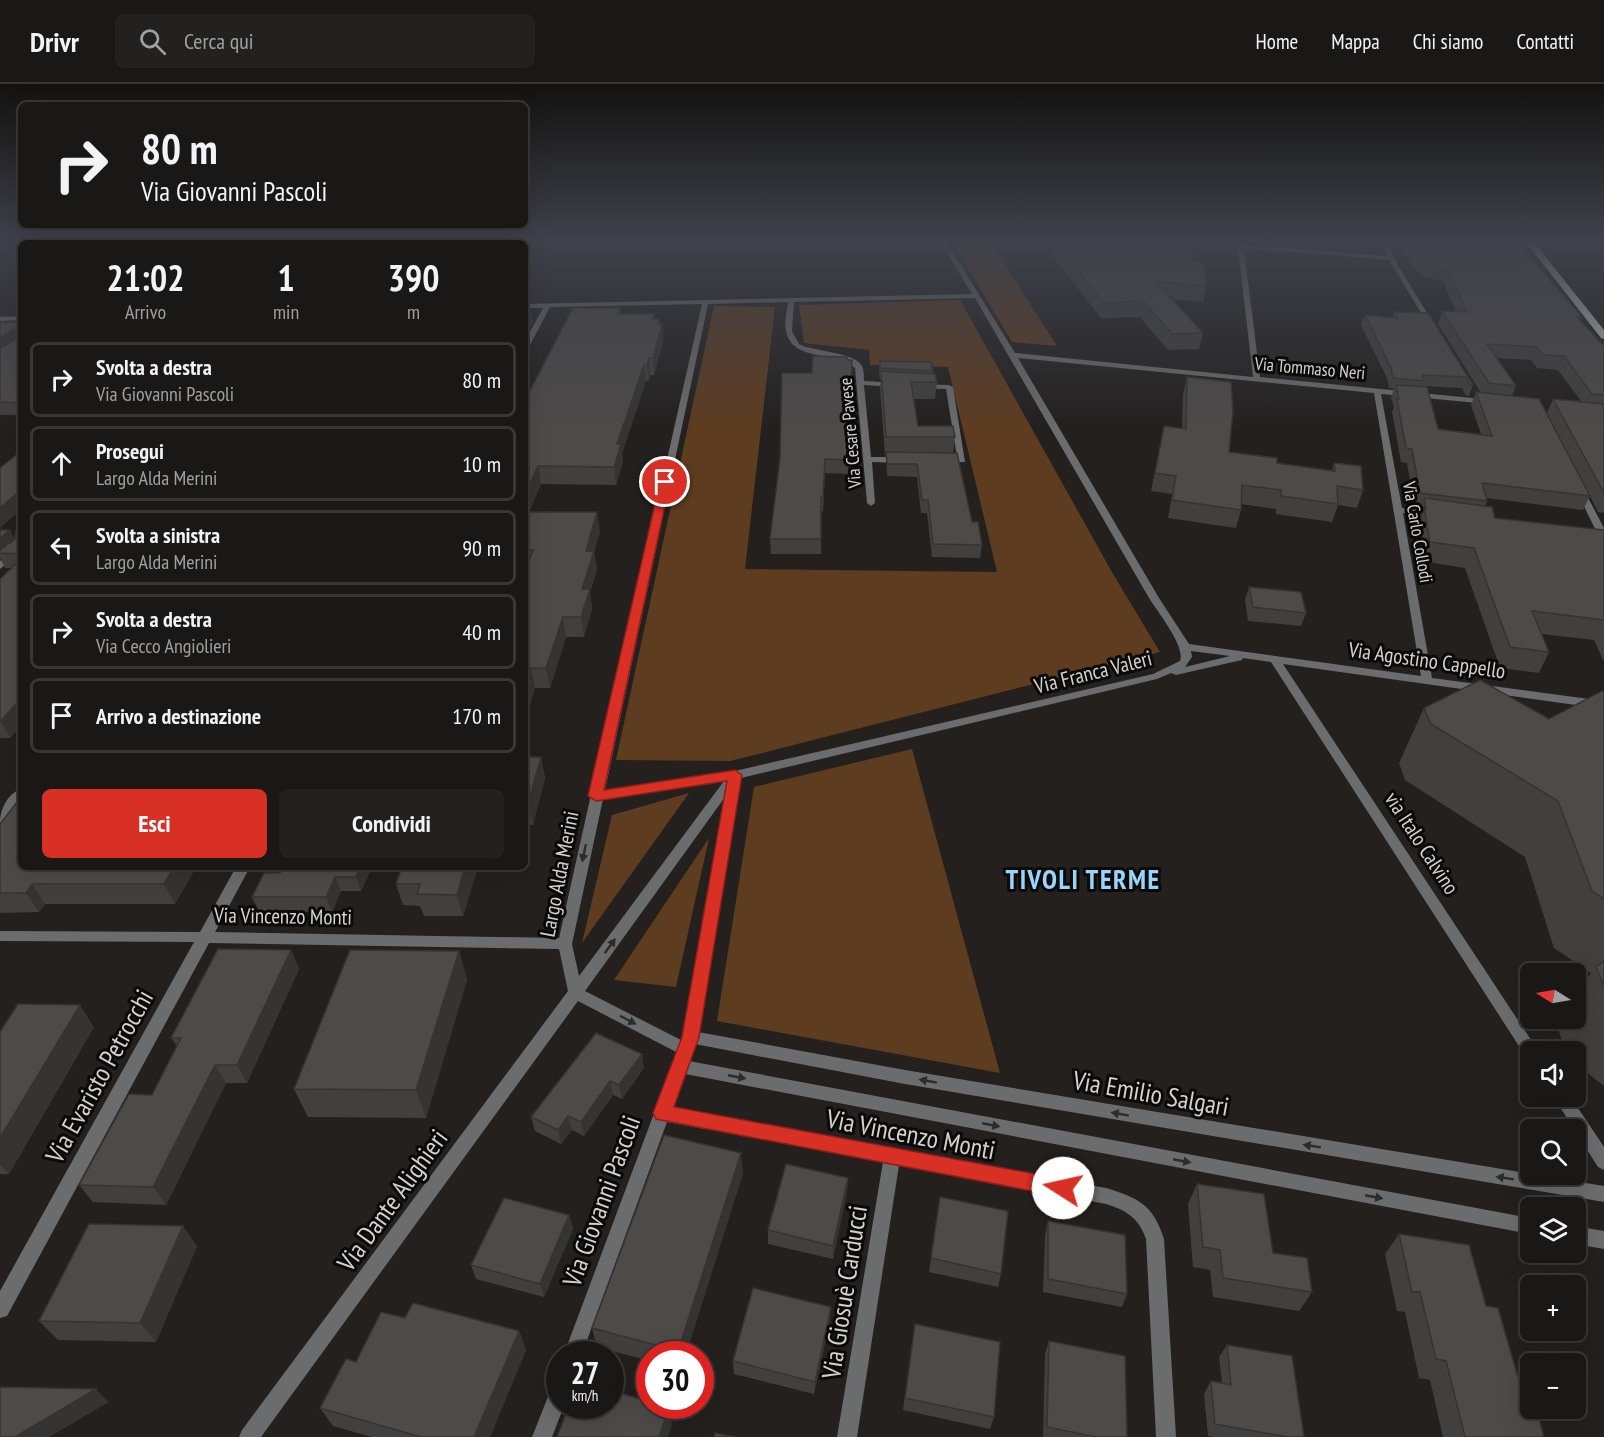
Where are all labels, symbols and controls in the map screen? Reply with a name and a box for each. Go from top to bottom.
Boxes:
search box [115,14,535,68]
text: Drivr [30,23,79,60]
icon: search [136,25,169,58]
text: Cerca qui [184,27,254,55]
text: Home [1256,28,1298,55]
text: Mappa [1331,28,1380,55]
text: Chi siamo [1413,28,1483,55]
text: Contatti [1516,28,1574,55]
text: 80 m [141,121,218,176]
icon: right [42,126,120,204]
text: Via Giovanni Pascoli [141,174,327,208]
text: 21:02 [107,254,184,301]
text: 1 [277,254,295,301]
text: 390 [388,254,439,301]
text: Arrivo [125,299,166,325]
text: min [273,299,299,325]
text: m [407,299,420,325]
street label: Via Tommaso Neri [1253,352,1366,384]
text: Svolta a destra [96,353,212,381]
icon: right [45,363,78,396]
text: 80 m [462,366,501,394]
street label: Via Cesare Pavese [834,377,866,490]
text: Via Giovanni Pascoli [96,381,234,407]
text: Prosegui [96,437,164,465]
icon: ahead [45,447,78,480]
text: 10 m [462,450,501,478]
pin [639,456,690,507]
text: Largo Alda Merini [96,465,217,491]
icon: arrive [648,465,681,498]
street label: Via Carlo Collodi [1398,479,1438,585]
text: Svolta a sinistra [96,521,220,549]
icon: left [45,531,78,564]
text: 90 m [462,534,501,562]
text: Largo Alda Merini [96,549,217,575]
text: Svolta a destra [96,605,212,633]
icon: right [45,615,78,648]
text: 40 m [462,618,501,646]
text: Via Cecco Angiolieri [96,633,231,659]
street label: Via Agostino Cappello [1346,635,1507,684]
street label: Via Franca Valeri [1030,644,1155,700]
icon: arrive [45,699,78,732]
text: Arrivo a destinazione [96,702,261,730]
text: 170 m [452,702,501,730]
street label: via Italo Calvino [1379,787,1465,899]
button: Esci [42,789,267,858]
button: Condividi [279,789,504,858]
street label: Largo Alda Merini [534,809,584,939]
one-way arrow [578,844,588,863]
district label: TIVOLI TERME [1005,862,1161,896]
street label: Via Vincenzo Monti [213,901,352,931]
one-way arrow [604,938,616,953]
north arrow [1520,963,1586,1029]
map controls [1520,963,1586,1419]
street label: Via Evaristo Petrocchi [37,984,160,1169]
one-way arrow [619,1015,636,1025]
button: sound [1520,1041,1586,1107]
street label: Via Emilio Salgari [1069,1063,1232,1123]
one-way arrow [728,1073,747,1082]
one-way arrow [918,1076,937,1085]
street label: Via Vincenzo Monti [823,1101,998,1166]
one-way arrow [1110,1109,1129,1118]
street label: Via Giovanni Pascoli [554,1111,647,1292]
button: search [1520,1119,1586,1185]
one-way arrow [982,1121,1001,1130]
street label: Via Dante Alighieri [329,1123,455,1278]
one-way arrow [1303,1141,1322,1150]
position arrow [1031,1156,1095,1220]
one-way arrow [1173,1157,1192,1166]
one-way arrow [1495,1173,1514,1182]
one-way arrow [1365,1193,1384,1202]
button: layers [1520,1197,1586,1263]
street label: Via Giosuè Carducci [814,1203,874,1382]
button: + [1520,1275,1586,1341]
speed limit sign: 30 [636,1341,714,1419]
text: 27 [571,1353,599,1392]
button: − [1520,1353,1586,1419]
text: km/h [572,1386,598,1405]

